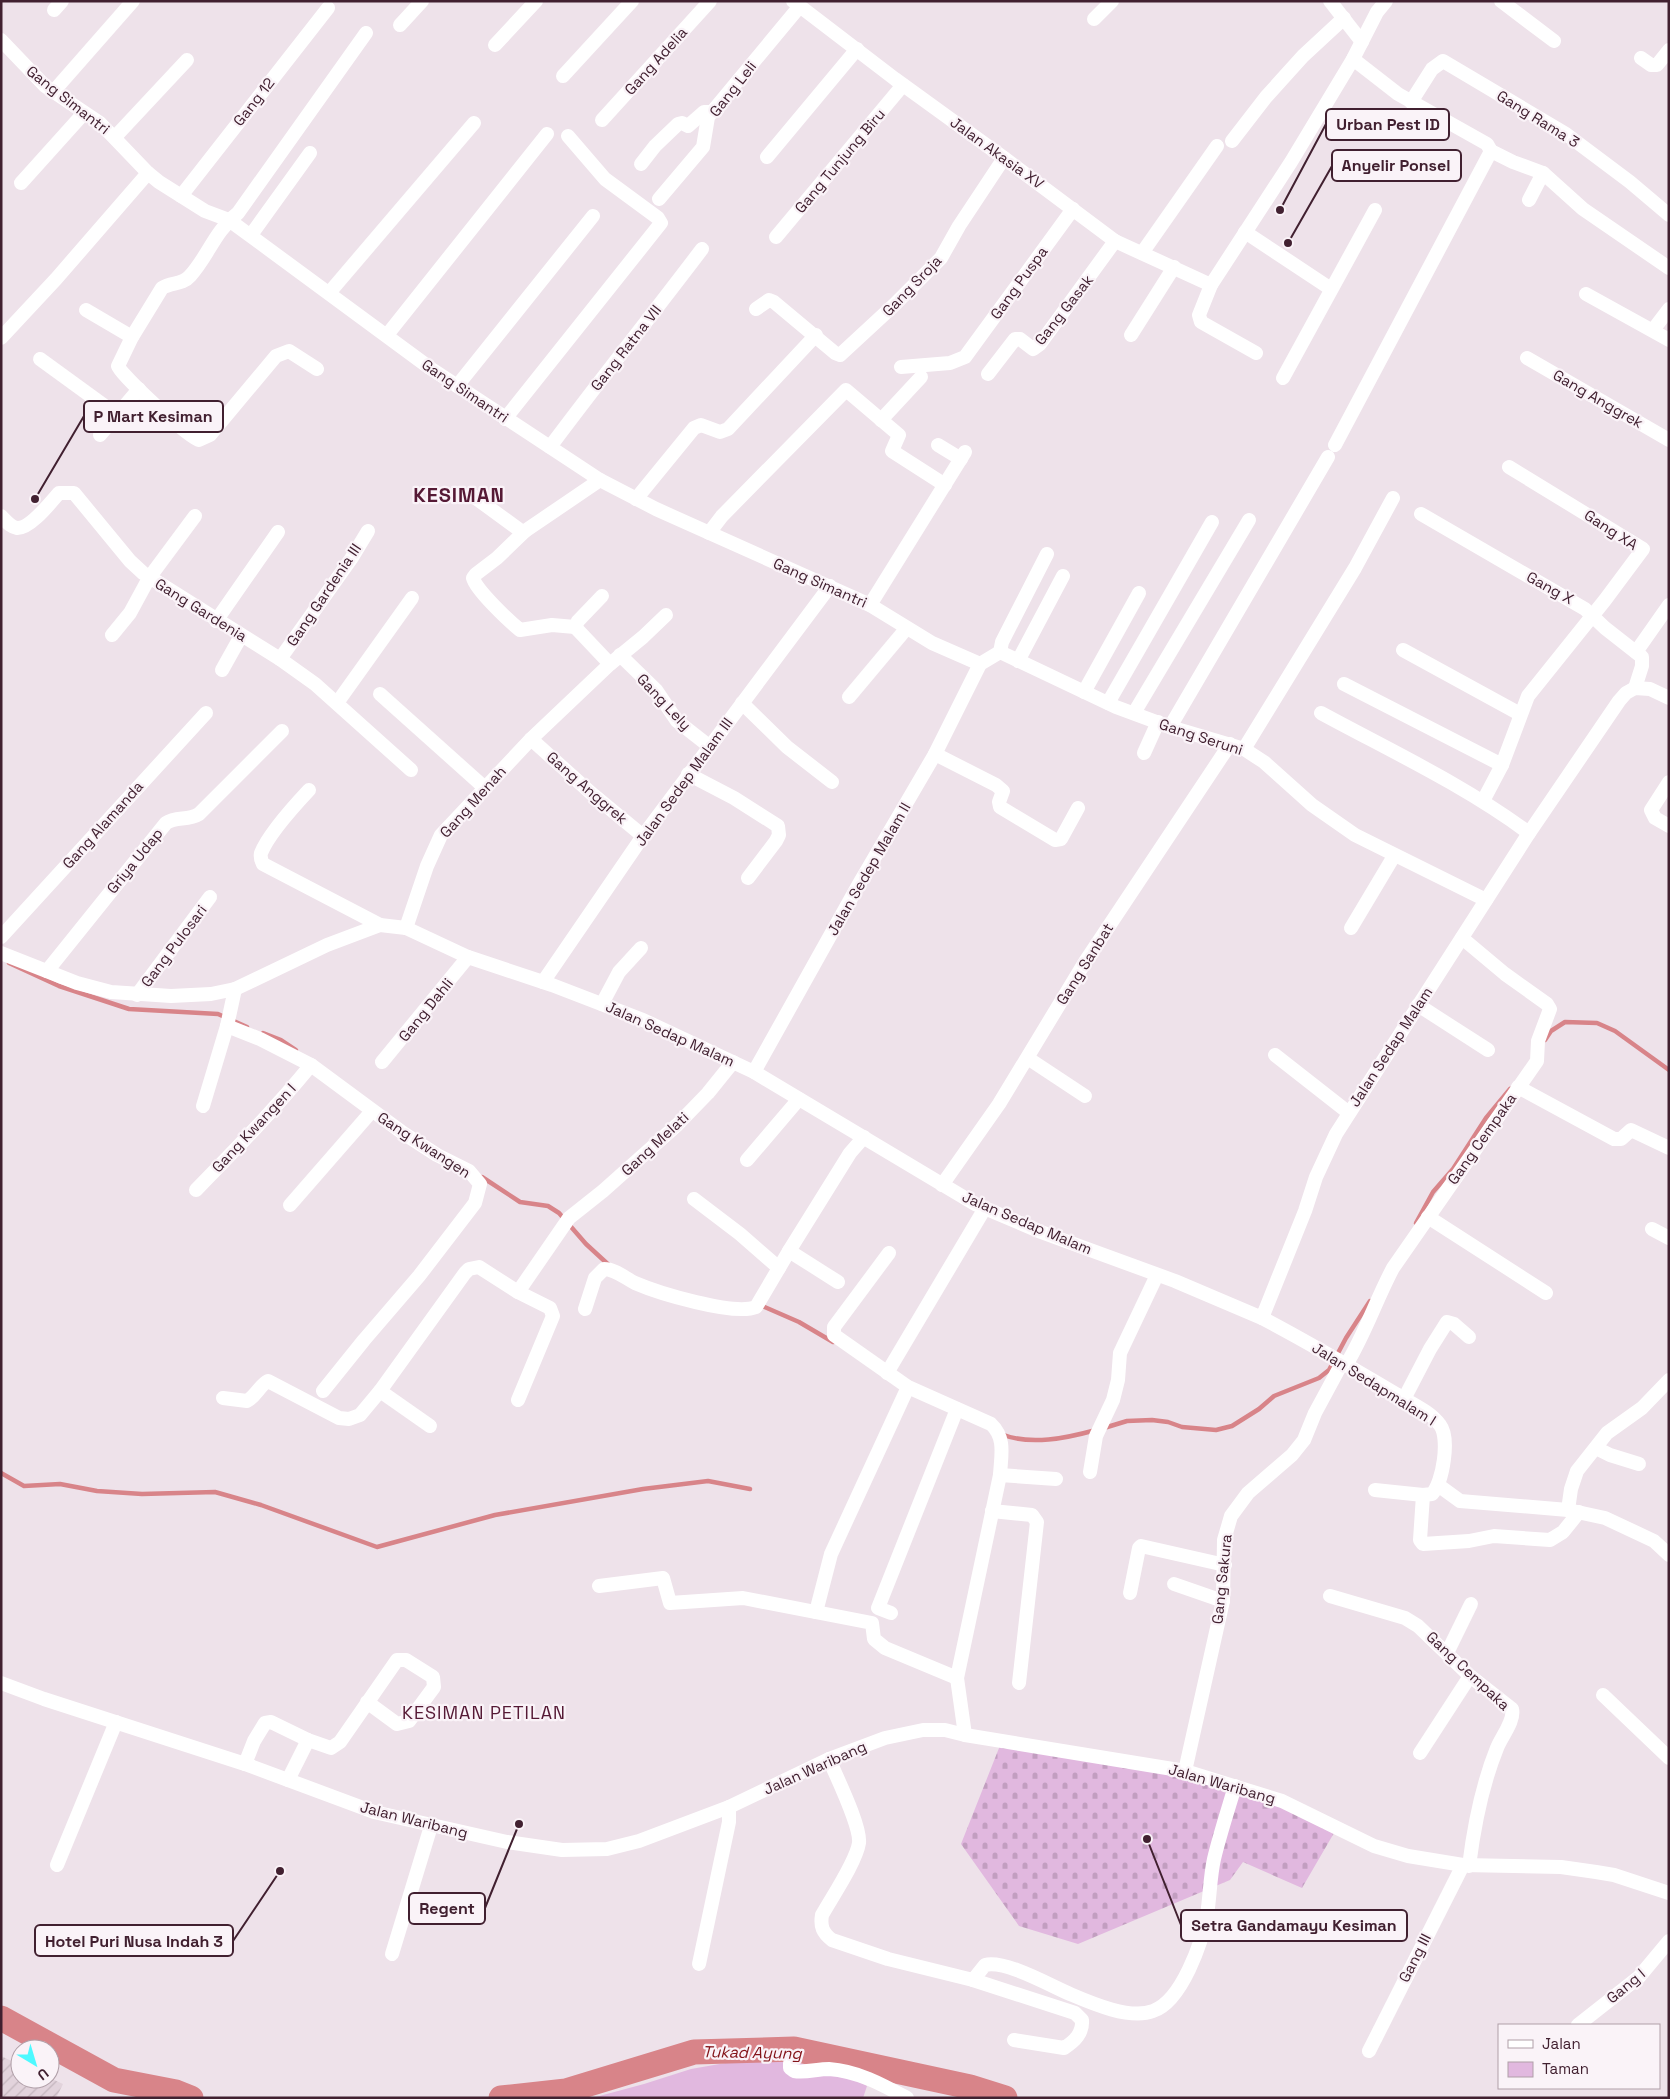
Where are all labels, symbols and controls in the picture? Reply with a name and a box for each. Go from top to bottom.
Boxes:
street label: Gang Adelia [620,22,691,99]
street label: Gang Leli [705,57,760,120]
street label: Gang Simantri [23,61,114,138]
street label: Gang 12 [229,74,278,130]
street label: Gang Rama 3 [1493,86,1583,151]
street label: Gang Tunjung Biru [790,104,889,217]
callout: Urban Pest ID [1326,109,1449,140]
street label: Jalan Akasia XV [947,112,1048,193]
text: Urban Pest ID [1336,114,1440,135]
callout: Anyelir Ponsel [1332,150,1461,181]
text: Anyelir Ponsel [1342,155,1450,176]
street label: Gang Puspa [986,242,1052,323]
street label: Gang Sroja [878,251,946,320]
street label: Gang Gasak [1030,271,1097,349]
street label: Gang Ratna VII [586,301,665,394]
street label: Gang Simantri [418,355,512,427]
street label: Gang Anggrek [1550,365,1647,432]
callout: P Mart Kesiman [84,401,223,432]
text: P Mart Kesiman [93,406,213,427]
district label: KESIMAN [413,482,505,508]
street label: Gang XA [1581,505,1642,554]
street label: Gang Gardenia III [282,540,365,650]
street label: Gang Simantri [770,553,870,612]
street label: Gang X [1523,567,1577,608]
street label: Gang Gardenia [152,574,251,646]
street label: Gang Lely [633,669,696,734]
street label: Jalan Sedep Malam III [631,714,737,850]
street label: Gang Seruni [1157,714,1245,759]
street label: Gang Anggrek [543,747,632,828]
street label: Gang Menah [435,762,510,841]
street label: Gang Alamanda [58,777,147,873]
street label: Jalan Sedep Malam II [823,799,914,939]
street label: Griya Udap [102,824,167,897]
street label: Gang Pulosari [136,901,211,991]
street label: Gang Sanbat [1052,919,1117,1008]
street label: Gang Dahli [394,974,457,1045]
street label: Jalan Sedap Malam [1345,983,1436,1110]
street label: Jalan Sedap Malam [603,997,738,1071]
street label: Gang Kwangen I [207,1079,300,1176]
street label: Gang Cempaka [1443,1089,1520,1188]
street label: Gang Kwangen [374,1107,475,1182]
street label: Gang Melati [617,1108,692,1180]
street label: Jalan Sedap Malam [959,1187,1095,1258]
street label: Jalan Sedapmalam I [1309,1338,1440,1429]
street label: Gang Sakura [1207,1533,1236,1625]
street label: Gang Cempaka [1423,1627,1514,1714]
district label: KESIMAN PETILAN [402,1701,566,1724]
street label: Jalan Waribang [760,1736,869,1799]
street label: Jalan Waribang [1166,1759,1278,1808]
street label: Jalan Waribang [358,1797,470,1842]
callout: Regent [409,1893,485,1924]
text: Regent [419,1898,475,1919]
callout: Setra Gandamayu Kesiman [1181,1910,1407,1941]
text: Setra Gandamayu Kesiman [1191,1915,1397,1936]
callout: Hotel Puri Nusa Indah 3 [35,1925,233,1956]
street label: Gang III [1394,1930,1435,1985]
text: Hotel Puri Nusa Indah 3 [45,1931,223,1952]
street label: Gang I [1602,1964,1649,2007]
legend [1498,2024,1660,2089]
text: Jalan [1542,2034,1581,2053]
north arrow [10,2039,60,2089]
water label: Tukad Ayung [702,2041,803,2064]
text: Taman [1542,2059,1589,2078]
text: U [34,2064,52,2084]

